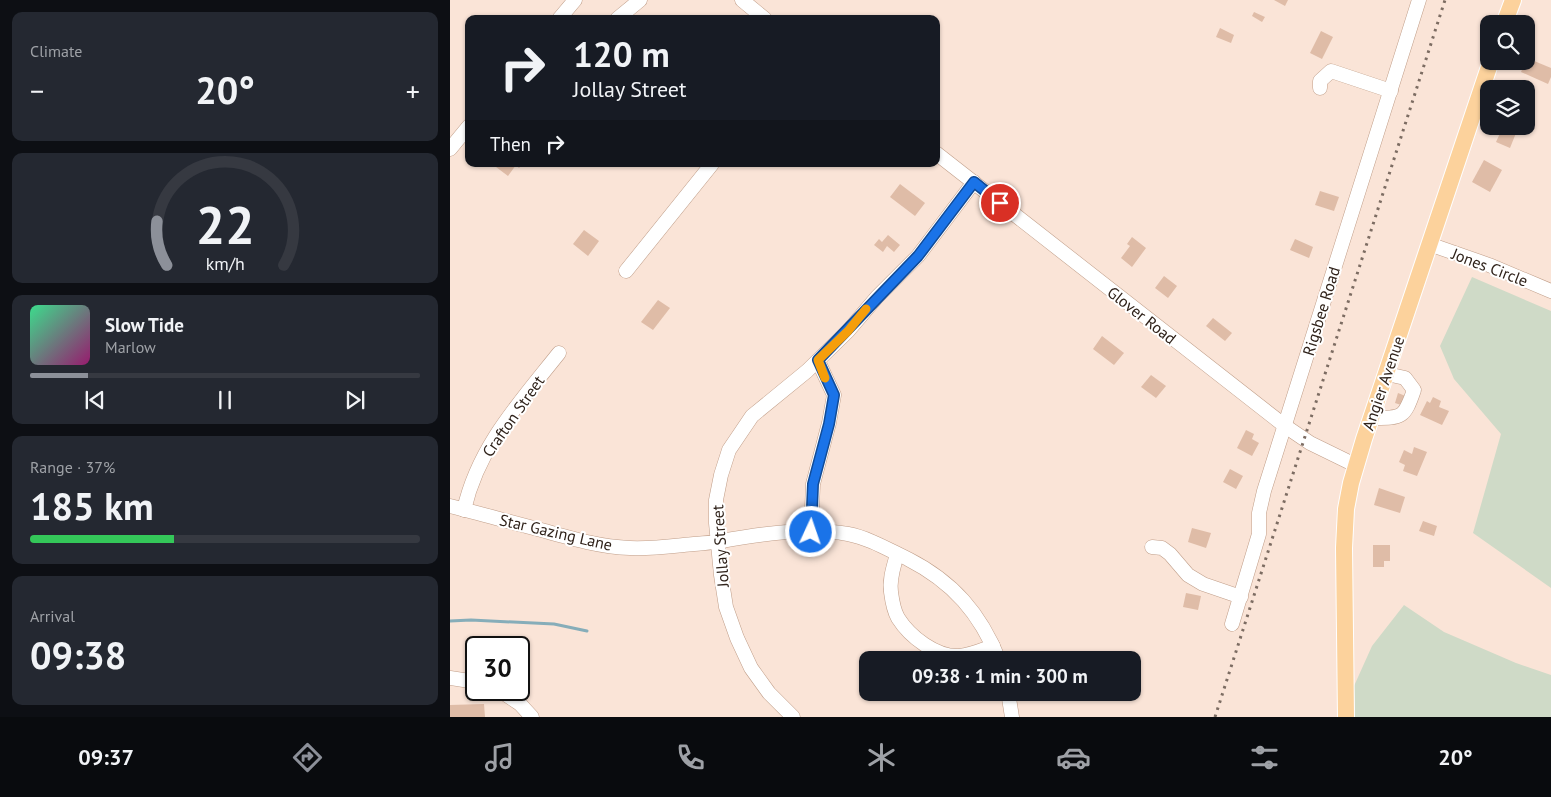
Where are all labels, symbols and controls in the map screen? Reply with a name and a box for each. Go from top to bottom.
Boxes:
map controls [1480,15,1535,135]
button: search [1480,15,1535,70]
text: 120 m [573,31,670,77]
icon: right [490,35,555,100]
text: Climate [30,41,82,61]
text: 20° [195,65,255,114]
text: − [30,72,44,109]
text: + [406,72,420,109]
text: Jollay Street [573,75,686,103]
button: layers [1480,80,1535,135]
icon: right [541,130,569,158]
text: Then [490,132,531,156]
pin [979,182,1021,224]
icon: arrive [986,189,1014,217]
text: 22 [196,191,254,258]
street label: Jones Circle [1448,243,1531,291]
text: km/h [205,252,245,275]
street label: Rigsbee Road [1298,264,1344,358]
street label: Glover Road [1103,282,1181,348]
text: Slow Tide [105,313,184,337]
street label: Angier Avenue [1358,333,1408,433]
text: Marlow [105,337,156,357]
street label: Crafton Street [478,371,549,461]
icon: previous [81,386,109,414]
icon: pause [211,386,239,414]
icon: next [341,386,369,414]
text: Range · 37% [30,457,115,477]
text: 185 km [30,481,154,530]
street label: Jollay Street [707,504,733,589]
position arrow [784,505,836,557]
street label: Star Gazing Lane [498,509,614,555]
text: Arrival [30,606,75,626]
text: 09:38 [30,630,126,679]
speed limit sign: 30 [465,636,530,701]
text: 09:38 · 1 min · 300 m [912,664,1088,688]
icon: directions [290,740,325,775]
icon: music [482,740,517,775]
icon: phone [673,740,708,775]
icon: climate [864,740,899,775]
icon: car [1056,740,1091,775]
icon: filters [1247,740,1282,775]
text: 09:37 [78,743,134,771]
text: 20° [1438,743,1473,771]

